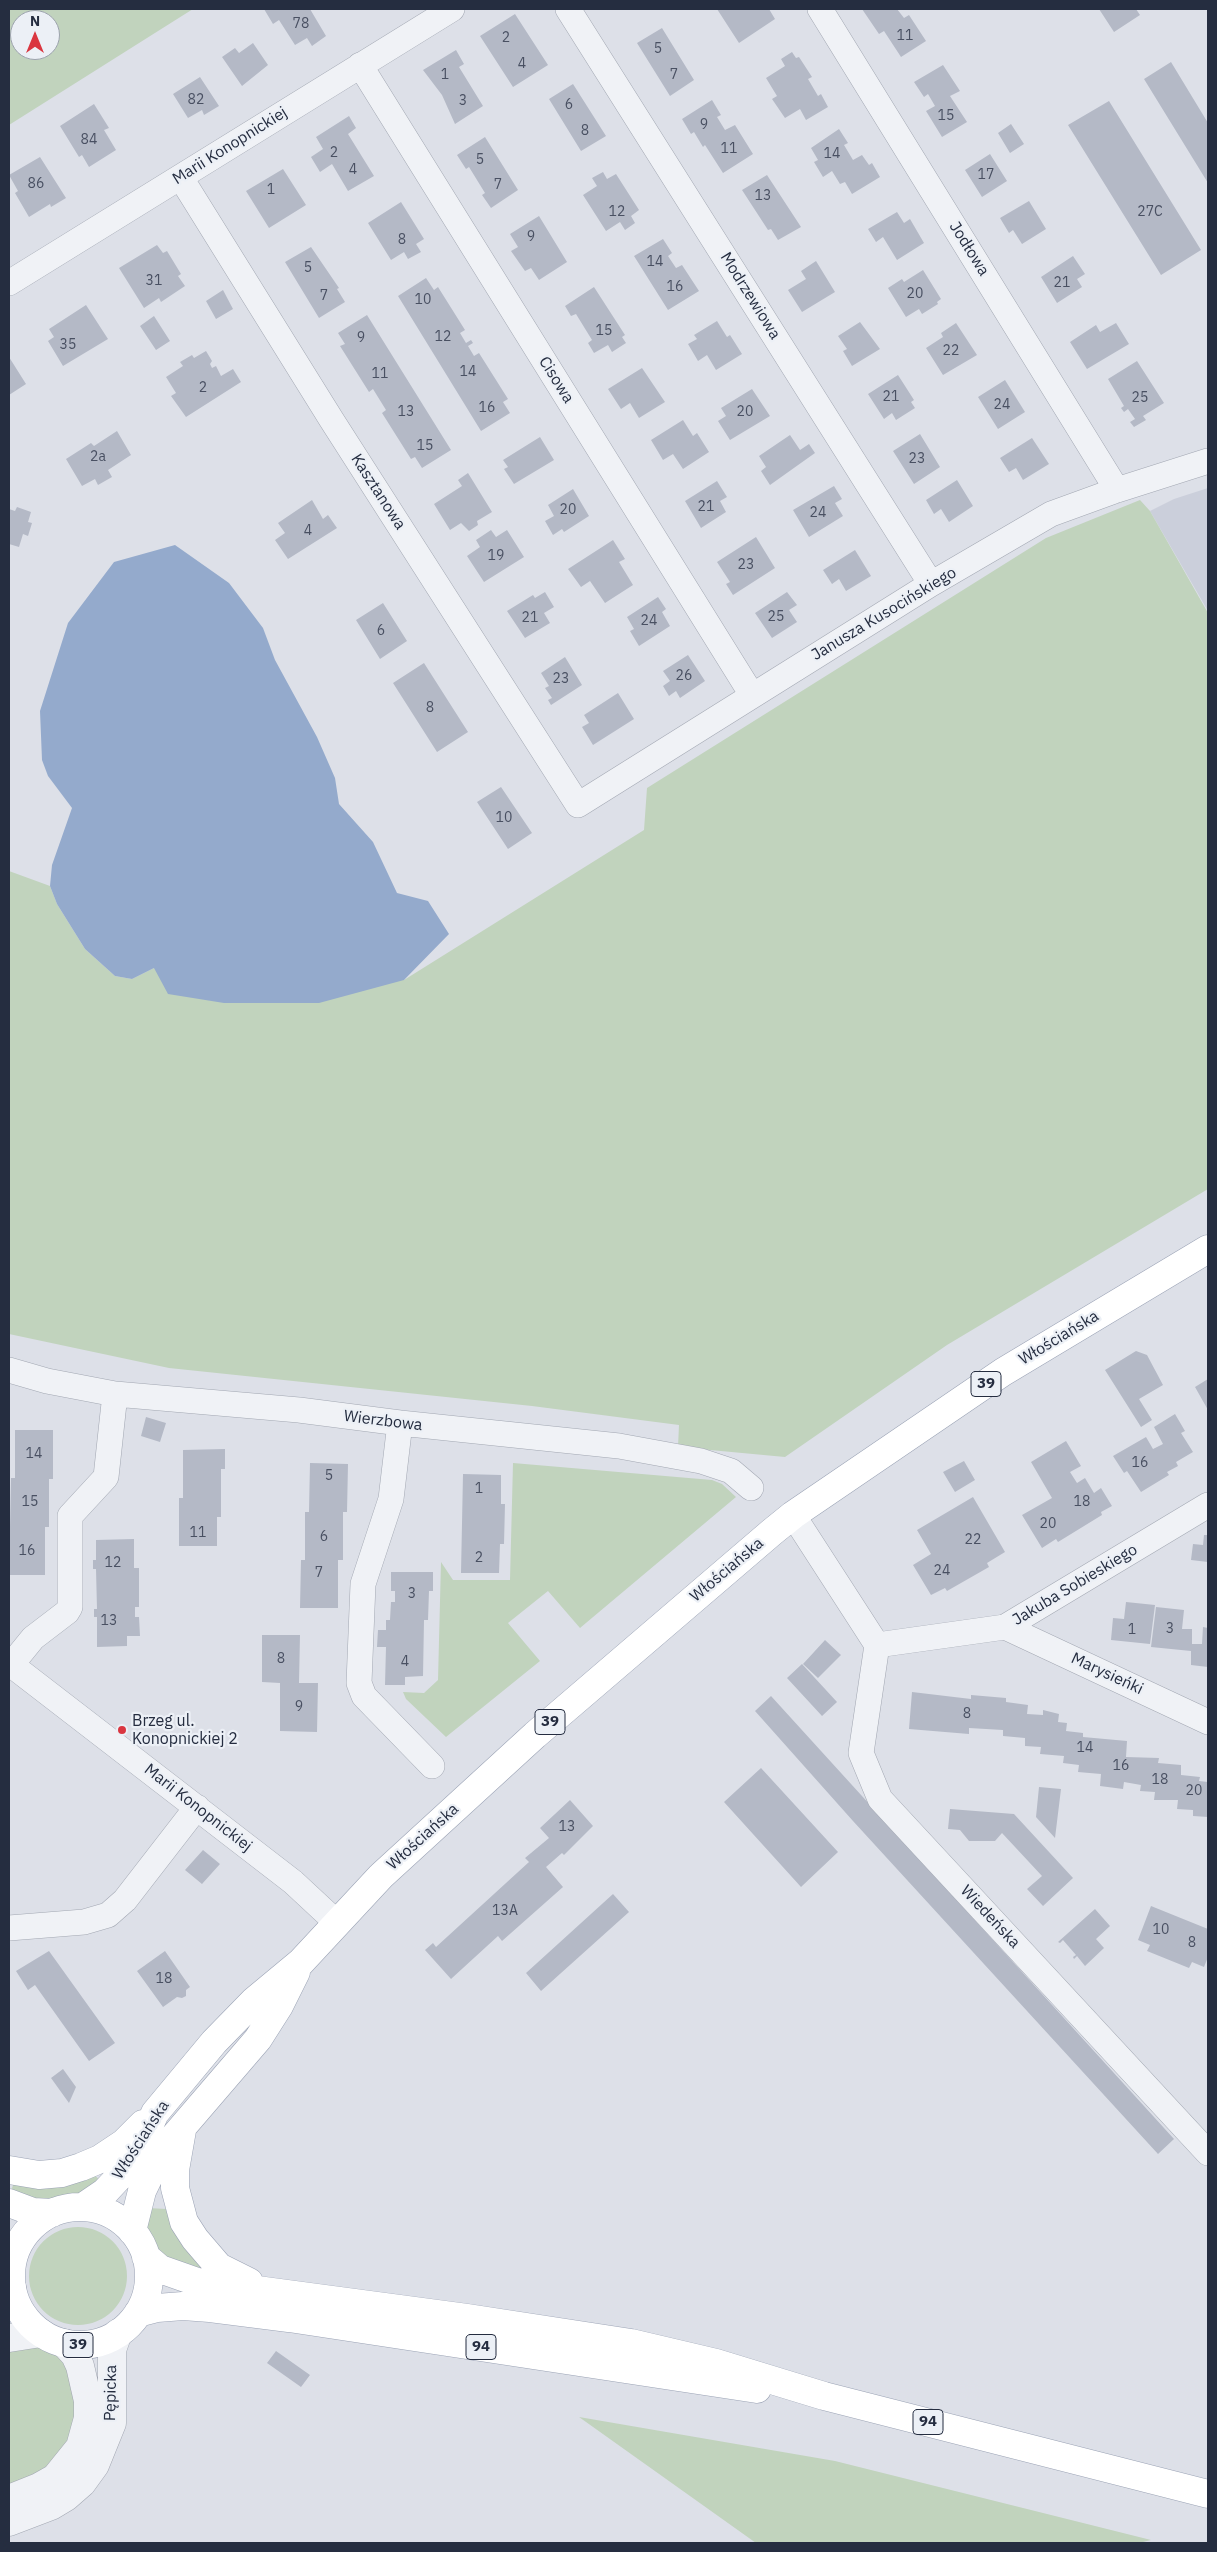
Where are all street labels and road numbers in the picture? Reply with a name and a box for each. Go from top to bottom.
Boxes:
street label: Marii Konopnickiej [169,103,291,189]
street label: Jodłowa [945,218,993,280]
street label: Modrzewiowa [716,249,784,343]
street label: Cisowa [534,353,578,407]
street label: Kasztanowa [346,451,410,533]
street label: Janusza Kusocińskiego [808,563,960,665]
street label: Włościańska [1016,1307,1102,1369]
road number: 39 [971,1372,1001,1396]
street label: Wierzbowa [343,1407,423,1435]
street label: Włościańska [686,1534,768,1606]
street label: Jakuba Sobieskiego [1009,1540,1141,1630]
street label: Marysieńki [1068,1649,1146,1699]
road number: 39 [535,1710,565,1734]
street label: Marii Konopnickiej [140,1760,256,1856]
street label: Włościańska [383,1800,463,1874]
street label: Wiedeńska [956,1882,1024,1952]
street label: Włościańska [108,2097,174,2183]
road number: 39 [63,2332,93,2358]
road number: 94 [466,2334,496,2360]
street label: Pępicka [101,2365,121,2421]
road number: 94 [913,2410,943,2434]

